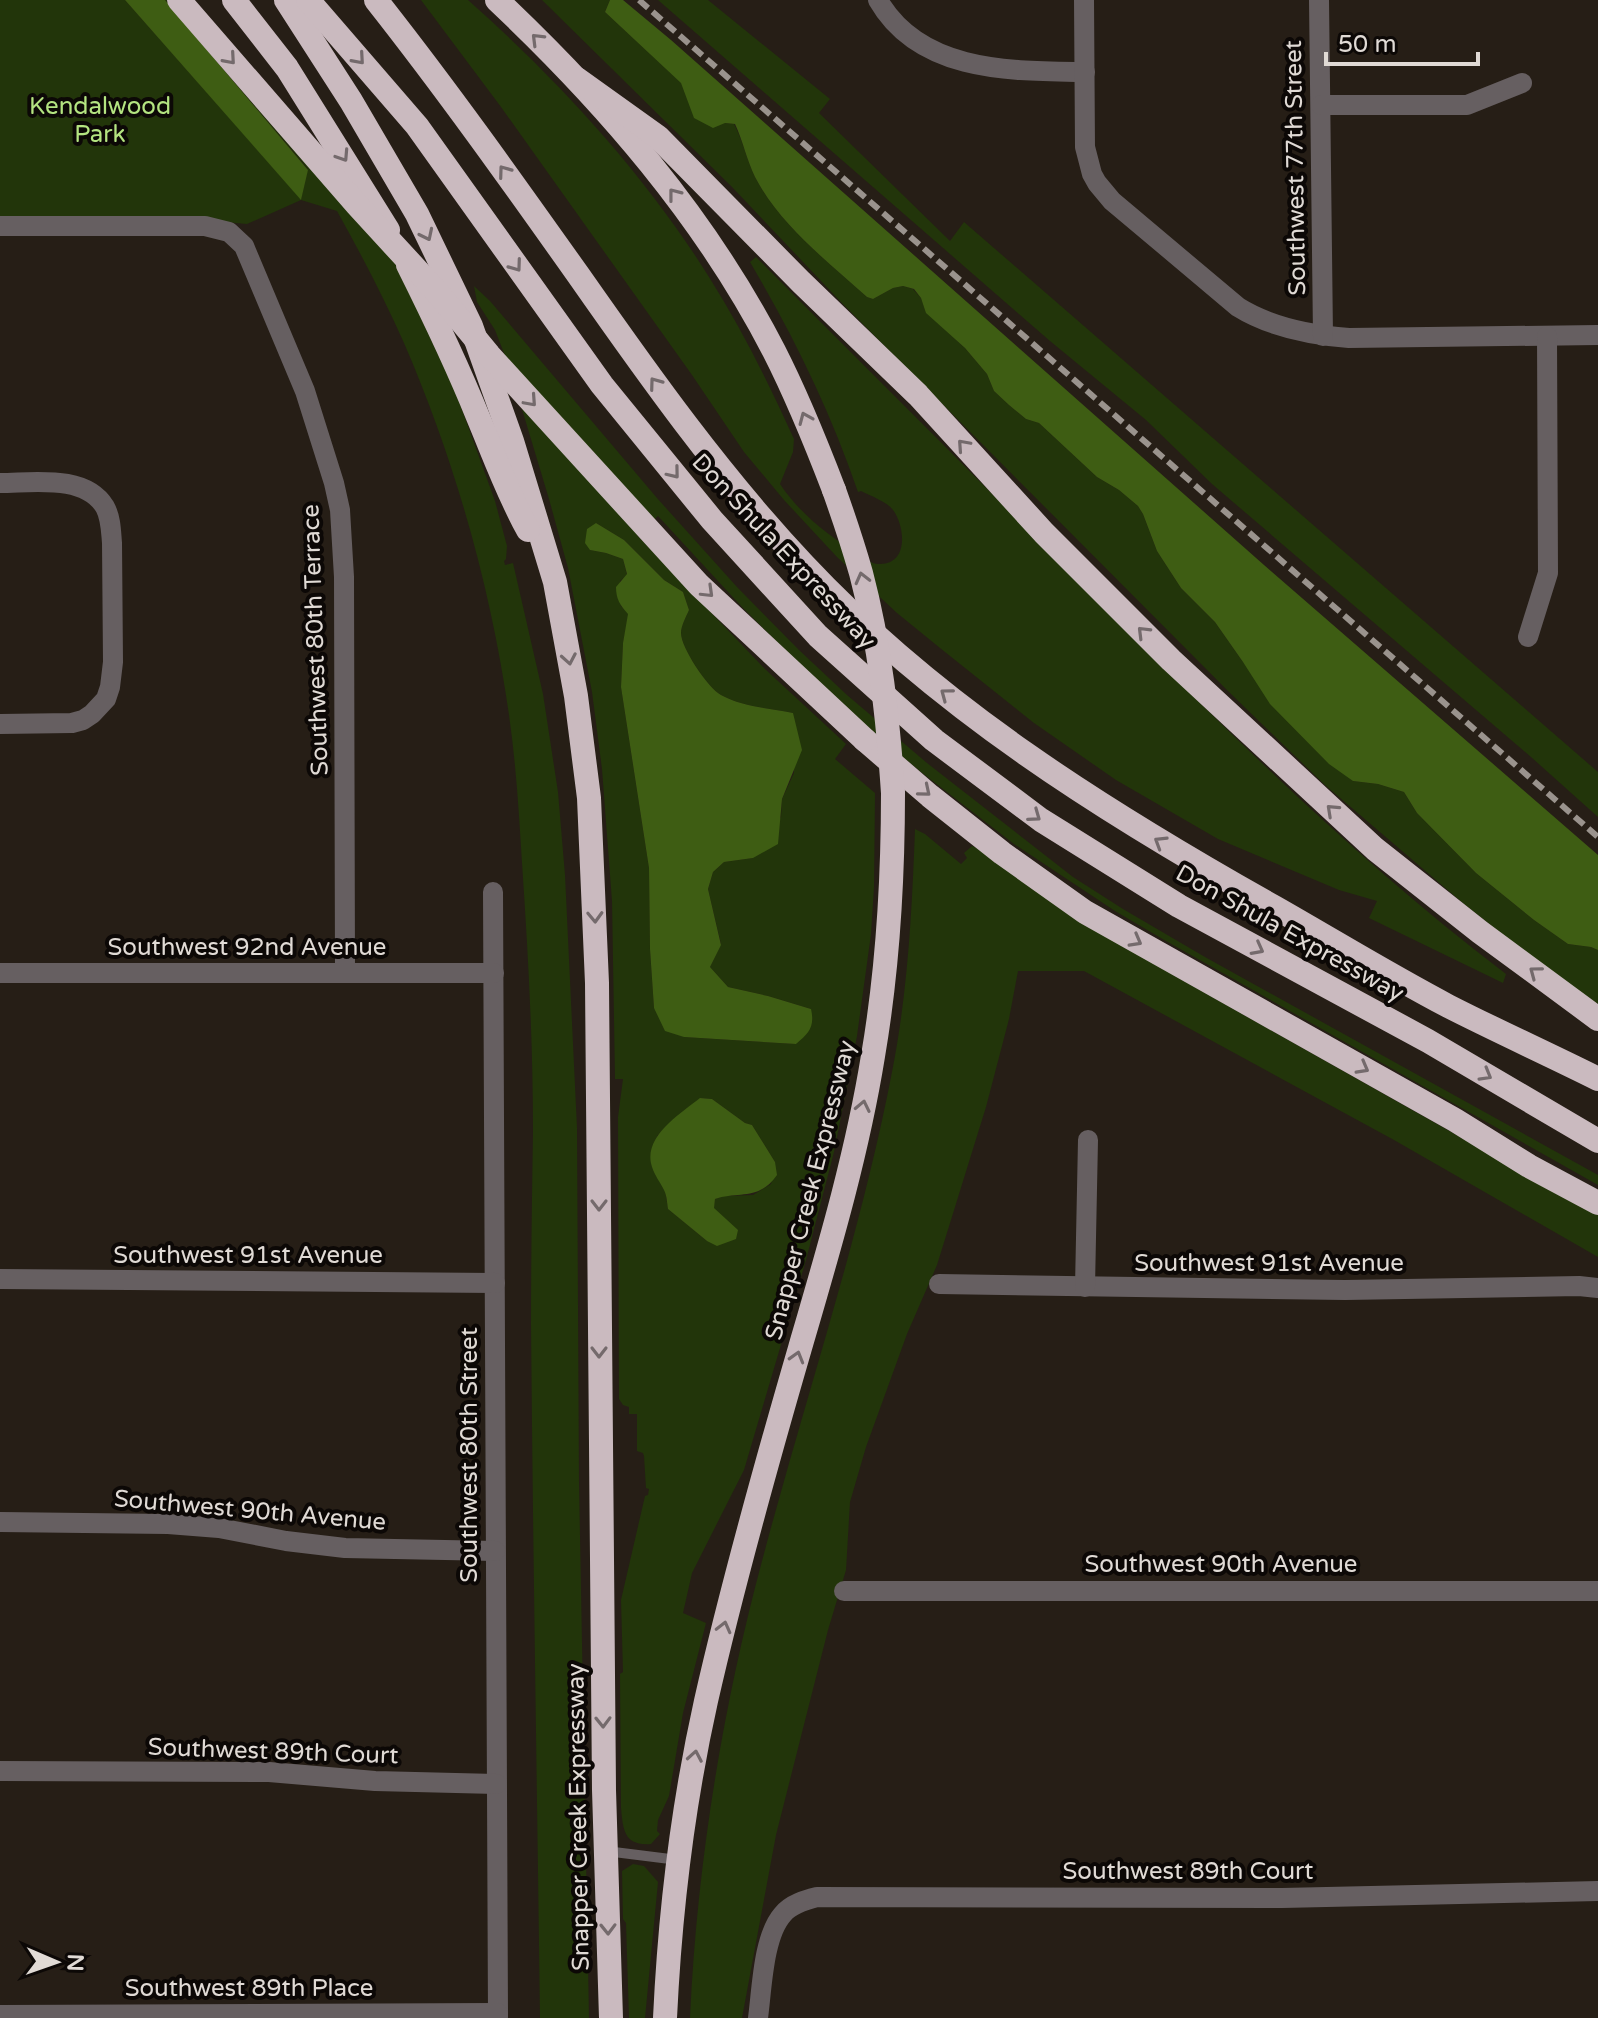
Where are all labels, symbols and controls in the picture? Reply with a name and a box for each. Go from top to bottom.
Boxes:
scale bar [1326,16,1478,66]
text: 50 m [1338,30,1396,59]
one-way arrow [532,34,547,48]
street label: Southwest 77th Street [1279,40,1312,296]
one-way arrow [221,49,235,64]
one-way arrow [349,50,364,64]
park label: Kendalwood Park [29,92,171,149]
one-way arrow [333,147,348,162]
one-way arrow [500,166,514,180]
one-way arrow [670,188,684,203]
one-way arrow [417,226,433,241]
one-way arrow [506,257,521,271]
one-way arrow [650,377,665,392]
one-way arrow [522,392,537,406]
one-way arrow [798,412,814,426]
one-way arrow [958,439,972,454]
street label: Don Shula Expressway [686,448,882,655]
one-way arrow [664,464,678,479]
street label: Southwest 80th Terrace [296,504,335,776]
one-way arrow [854,572,871,585]
one-way arrow [699,583,713,597]
one-way arrow [1138,627,1152,641]
one-way arrow [560,652,577,666]
one-way arrow [941,690,955,704]
one-way arrow [915,781,930,796]
one-way arrow [1027,806,1041,821]
one-way arrow [1327,806,1342,820]
one-way arrow [1155,836,1169,851]
street label: Don Shula Expressway [1171,859,1409,1008]
one-way arrow [587,911,604,924]
one-way arrow [1128,931,1142,947]
street label: Southwest 92nd Avenue [108,933,386,962]
one-way arrow [1250,940,1265,955]
one-way arrow [1530,968,1544,982]
street label: Snapper Creek Expressway [759,1037,862,1343]
one-way arrow [1355,1059,1369,1074]
one-way arrow [1477,1065,1492,1081]
one-way arrow [854,1099,871,1113]
one-way arrow [590,1199,608,1212]
street label: Southwest 91st Avenue [113,1241,383,1270]
street label: Southwest 91st Avenue [1134,1249,1404,1278]
street label: Southwest 80th Street [455,1327,484,1583]
one-way arrow [590,1346,608,1359]
one-way arrow [788,1351,805,1365]
street label: Southwest 90th Avenue [113,1484,387,1537]
street label: Southwest 90th Avenue [1085,1550,1357,1579]
one-way arrow [714,1621,731,1635]
street label: Snapper Creek Expressway [561,1663,596,1971]
one-way arrow [594,1716,612,1729]
street label: Southwest 89th Court [147,1733,399,1770]
one-way arrow [686,1750,703,1763]
street label: Southwest 89th Court [1063,1857,1313,1886]
north arrow [16,1922,96,2002]
one-way arrow [599,1923,616,1936]
text: N [62,1953,88,1972]
street label: Southwest 89th Place [125,1974,373,2003]

